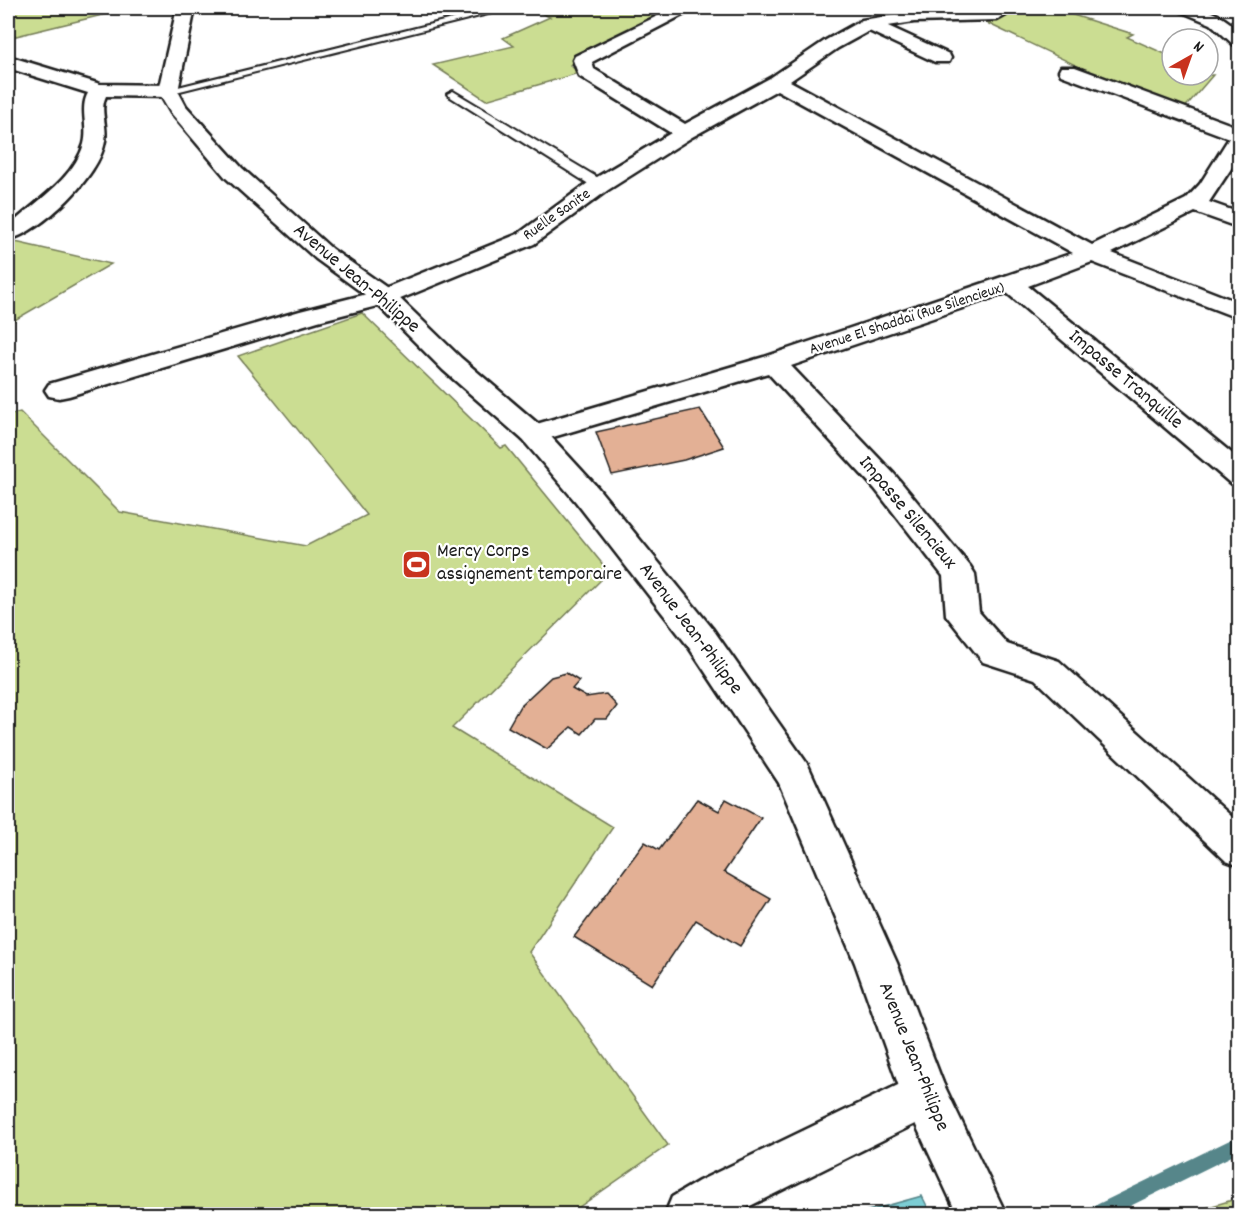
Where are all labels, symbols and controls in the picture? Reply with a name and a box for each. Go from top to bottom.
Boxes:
north arrow [1160,27,1220,87]
text: N [1188,36,1209,59]
street label: Ruelle Sanite [519,183,595,247]
street label: Avenue Jean-Philippe [286,217,426,341]
street label: Avenue El Shaddaï (Rue Silencieux) [806,277,1008,361]
street label: Impasse Tranquille [1061,324,1189,437]
street label: Impasse Silencieux [851,450,963,576]
place label: Mercy Corps assignement temporaire [437,538,622,589]
sports icon: Mercy Corps assignement temporaire [400,548,432,580]
street label: Avenue Jean-Philippe [631,557,749,701]
street label: Avenue Jean-Philippe [870,978,956,1136]

